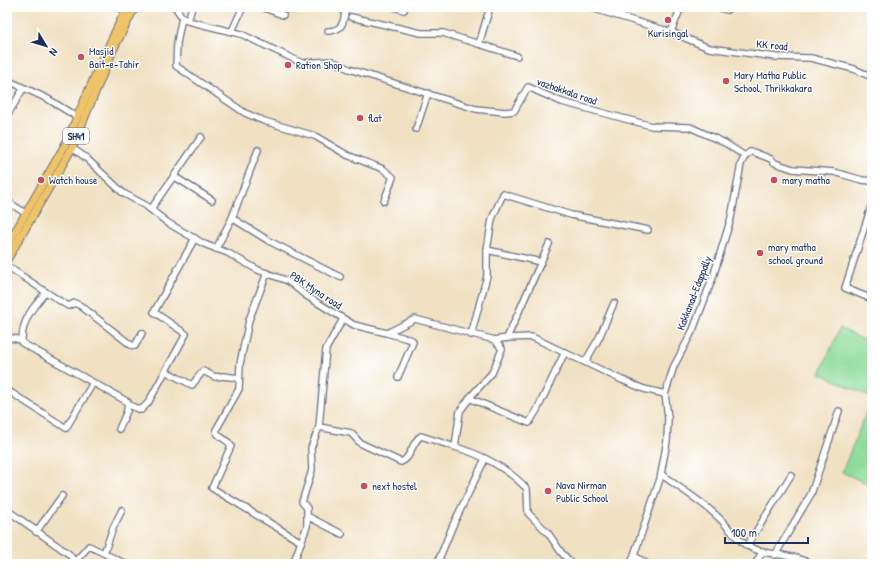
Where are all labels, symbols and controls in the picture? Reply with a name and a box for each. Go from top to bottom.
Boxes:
marker: Kurisingal [663,15,673,25]
north arrow [26,26,66,66]
place label: Kurisingal [648,26,688,40]
street label: KK road [756,37,789,53]
place label: Masjid Bait-e-Tahir [89,44,140,71]
text: N [46,46,61,59]
marker: Masjid Bait-e-Tahir [76,52,86,62]
place label: Ration Shop [296,58,343,72]
marker: Ration Shop [283,60,293,70]
place label: Mary Matha Public School, Thrikkakara [734,68,813,95]
street label: vazhakkala road [535,74,600,108]
marker: Mary Matha Public School, Thrikkakara [721,76,731,86]
place label: flat [368,111,382,125]
marker: flat [355,113,365,123]
road number: SH41 [63,128,89,144]
place label: Watch house [49,173,98,187]
place label: mary matha [782,173,830,187]
marker: Watch house [36,175,46,185]
marker: mary matha [769,175,779,185]
place label: mary matha school ground [768,240,823,267]
marker: mary matha school ground [755,248,765,258]
street label: Kakkanad-Edappally [673,254,715,332]
street label: PBK Myna road [287,268,345,312]
place label: Nava Nirman Public School [556,478,608,505]
place label: next hostel [372,479,417,493]
marker: next hostel [359,481,369,491]
marker: Nava Nirman Public School [543,486,553,496]
scale bar [725,519,808,545]
text: 100 m [731,524,757,541]

